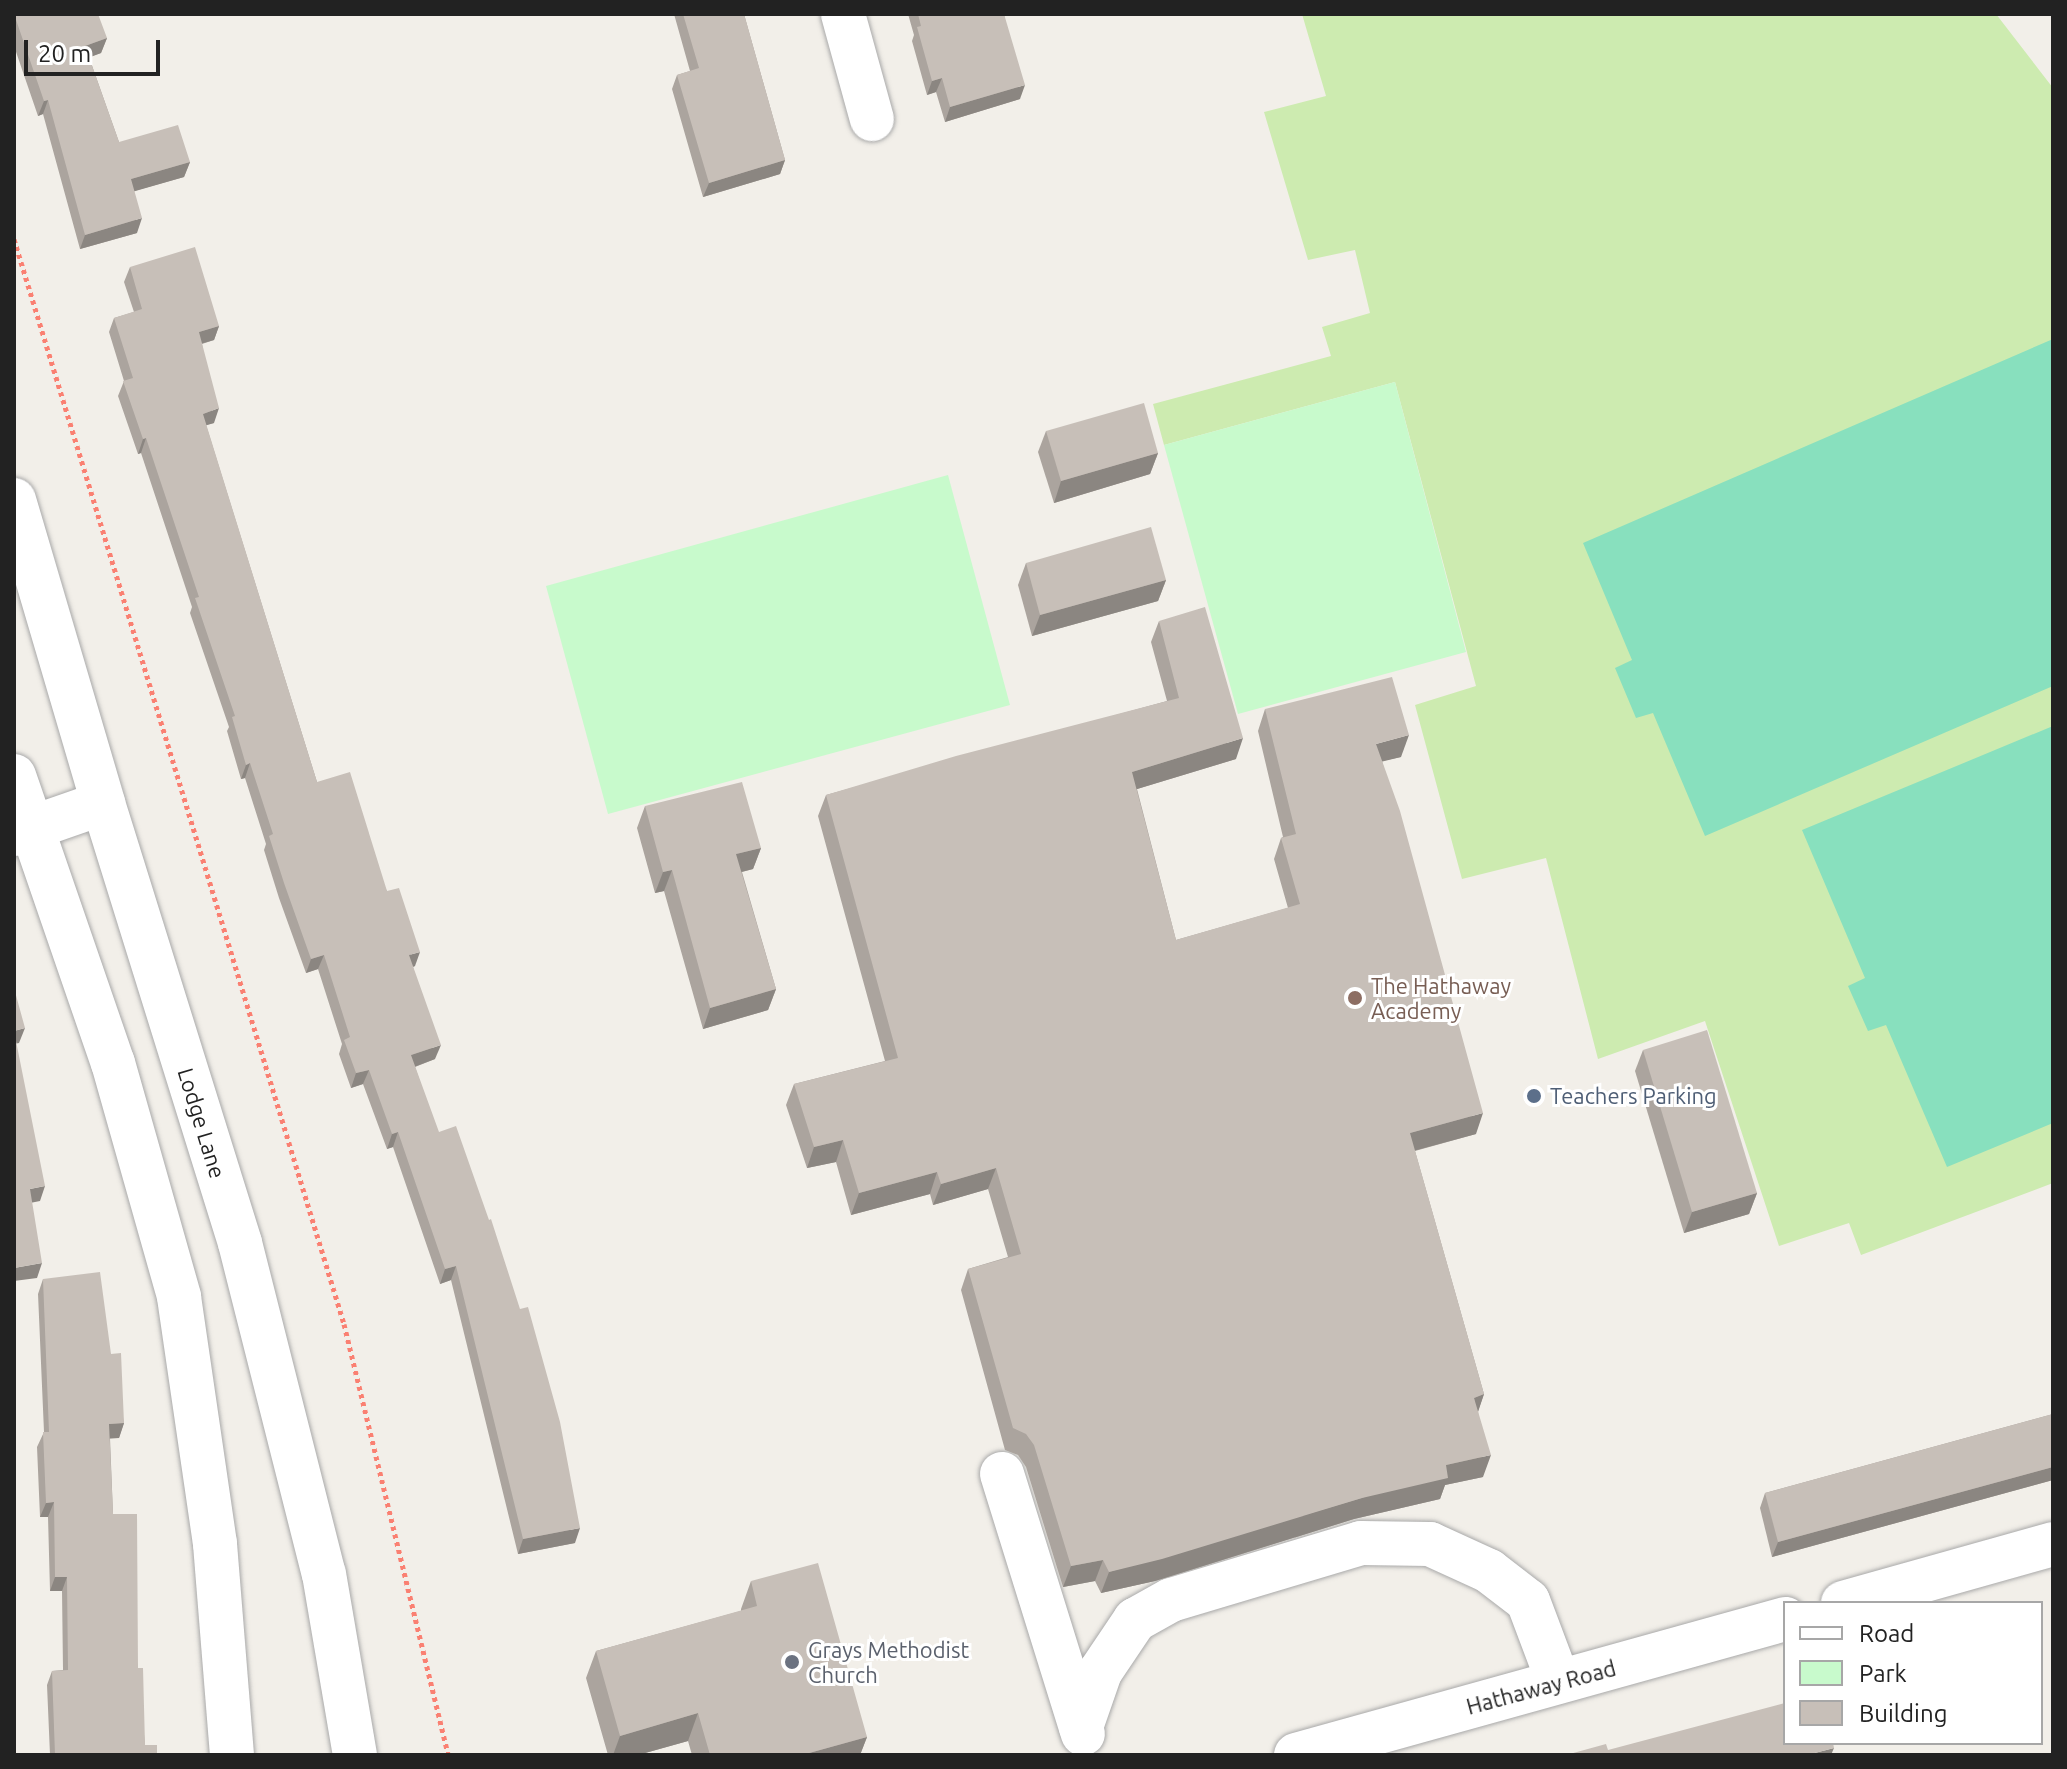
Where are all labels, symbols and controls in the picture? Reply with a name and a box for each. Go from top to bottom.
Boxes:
scale bar [28,24,164,74]
text: 20 m [38,40,91,67]
place label: The Hathaway Academy [1371,972,1511,1024]
marker: The Hathaway Academy [1346,989,1364,1007]
street label: Lodge Lane [173,1065,231,1181]
place label: Teachers Parking [1550,1083,1717,1109]
marker: Teachers Parking [1525,1087,1543,1105]
legend [1783,1601,2043,1745]
text: Road [1859,1620,1914,1647]
place label: Grays Methodist Church [808,1636,969,1688]
marker: Grays Methodist Church [783,1653,801,1671]
street label: Hathaway Road [1463,1654,1619,1720]
text: Park [1859,1660,1907,1687]
text: Building [1859,1700,1947,1727]

